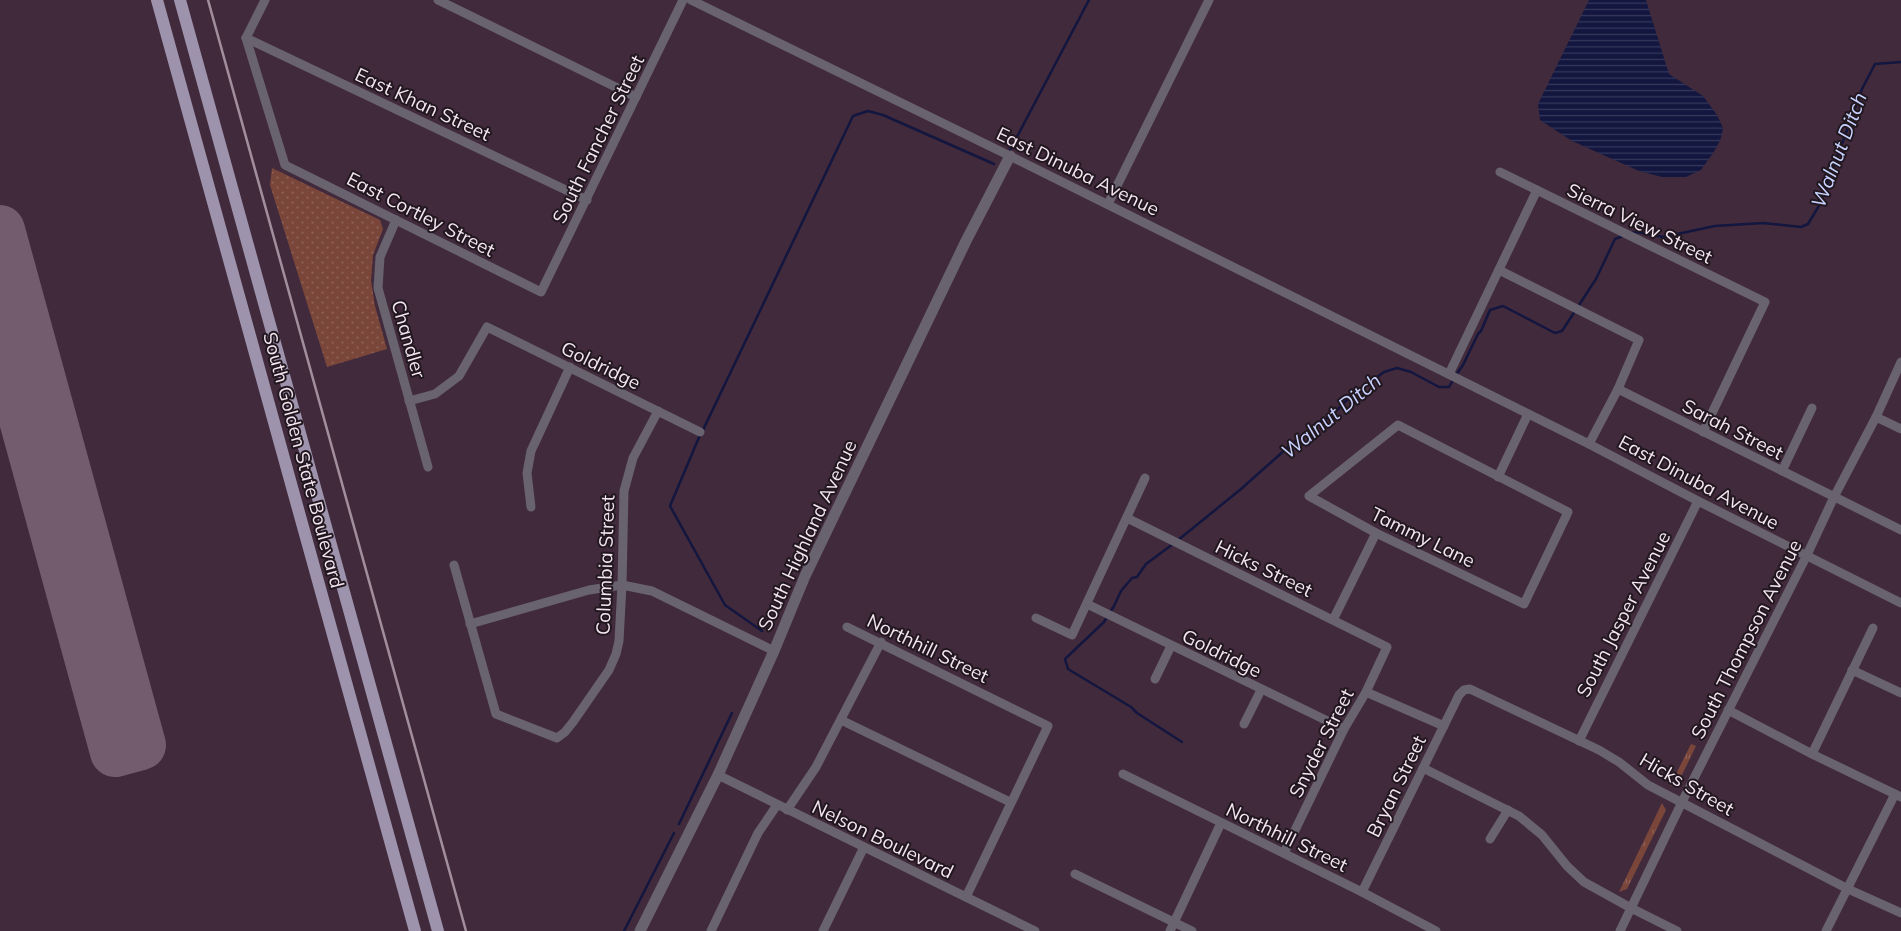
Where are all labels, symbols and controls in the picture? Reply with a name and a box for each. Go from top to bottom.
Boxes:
street label: South Fancher Street [547,51,649,227]
street label: East Khan Street [351,62,495,146]
water label: Walnut Ditch [1805,89,1872,211]
street label: East Dinuba Avenue [993,121,1163,221]
street label: East Cortley Street [343,166,499,262]
street label: Sierra View Street [1563,177,1717,269]
street label: Chandler [386,297,432,381]
street label: South Golden State Boulevard [258,329,350,591]
street label: Goldridge [557,336,645,394]
water label: Walnut Ditch [1276,368,1386,464]
street label: Sarah Street [1679,393,1788,465]
street label: East Dinuba Avenue [1615,430,1783,534]
street label: South Highland Avenue [752,436,862,634]
street label: Columbia Street [591,494,619,635]
street label: Tammy Lane [1367,501,1479,573]
street label: South Jasper Avenue [1571,527,1675,701]
street label: Hicks Street [1212,534,1317,602]
street label: South Thompson Avenue [1685,535,1807,743]
street label: Northhill Street [863,608,993,688]
street label: Goldridge [1178,624,1266,682]
street label: Snyder Street [1283,684,1359,801]
street label: Bryan Street [1361,731,1431,841]
street label: Hicks Street [1636,747,1739,821]
street label: Nelson Boulevard [808,794,958,884]
street label: Northhill Street [1222,797,1352,877]

